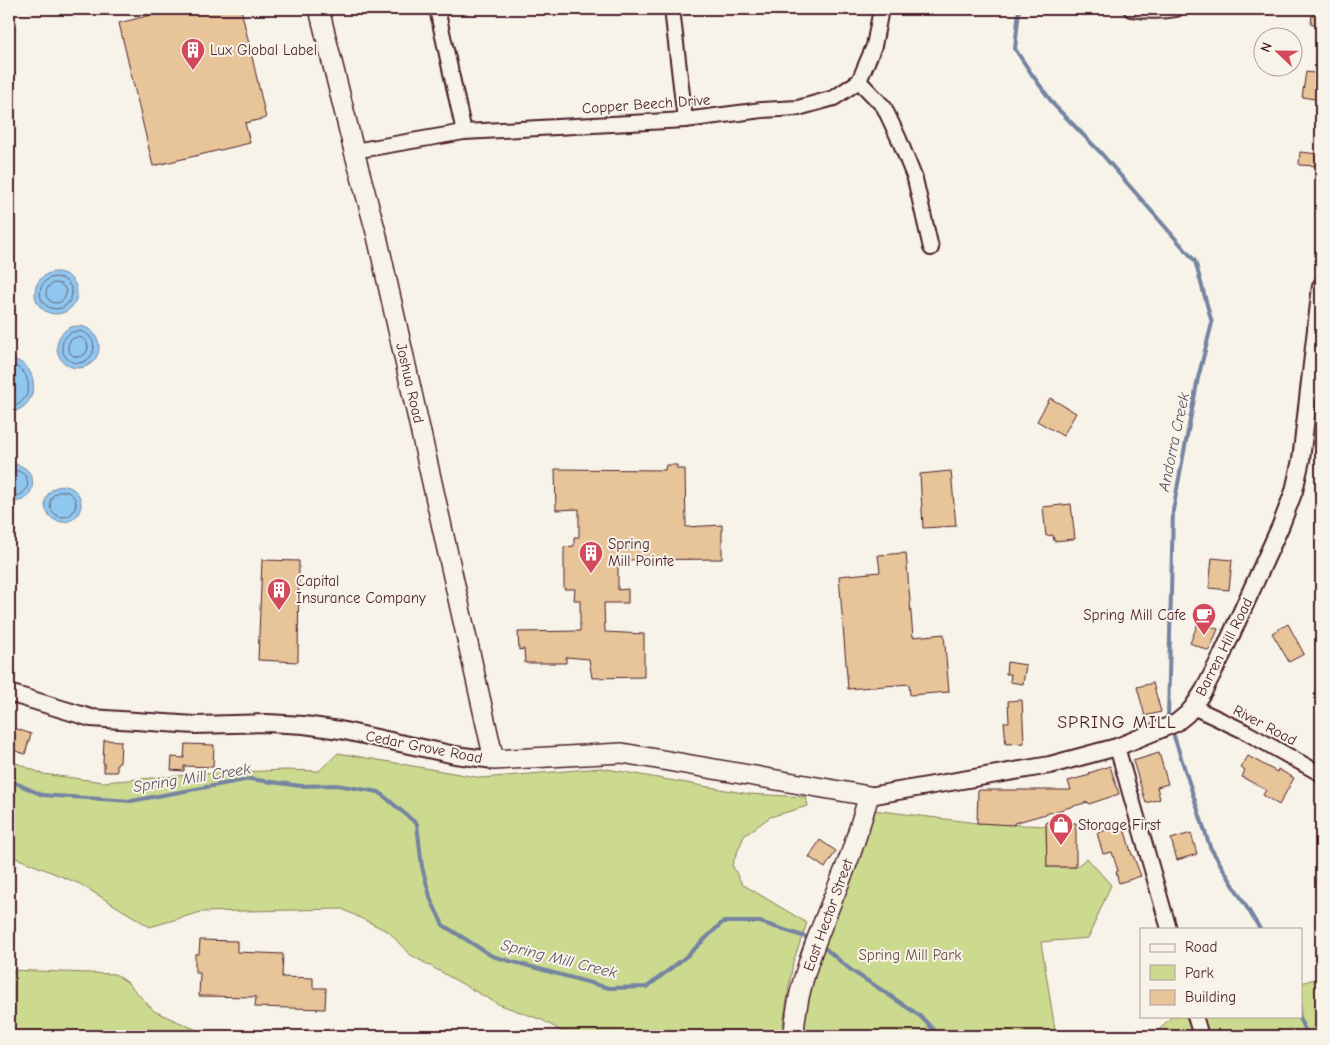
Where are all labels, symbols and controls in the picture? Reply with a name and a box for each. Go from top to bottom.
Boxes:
north arrow [1252,28,1302,78]
building icon: Lux Global Label [180,37,206,71]
text: N [1257,40,1276,55]
place label: Lux Global Label [210,41,317,59]
street label: Copper Beech Drive [581,91,711,117]
street label: Joshua Road [392,341,428,425]
water label: Andorra Creek [1155,391,1193,494]
place label: Spring Mill Pointe [608,535,675,570]
building icon: Spring Mill Pointe [578,540,604,574]
place label: Capital Insurance Company [296,572,426,607]
building icon: Capital Insurance Company [266,577,292,611]
street label: Barren Hill Road [1192,595,1256,699]
cafe icon: Spring Mill Cafe [1191,602,1217,636]
place label: Spring Mill Cafe [1083,606,1186,624]
street label: River Road [1230,701,1300,749]
district label: SPRING MILL [1057,712,1177,733]
street label: Cedar Grove Road [364,727,484,767]
water label: Spring Mill Creek [132,760,252,796]
shop icon: Storage First [1048,812,1074,846]
place label: Storage First [1078,816,1161,834]
street label: East Hector Street [799,856,857,974]
legend [1140,928,1302,1018]
water label: Spring Mill Creek [499,936,619,982]
text: Road [1185,938,1217,956]
park label: Spring Mill Park [858,946,962,964]
text: Park [1185,964,1214,982]
text: Building [1185,988,1236,1006]

